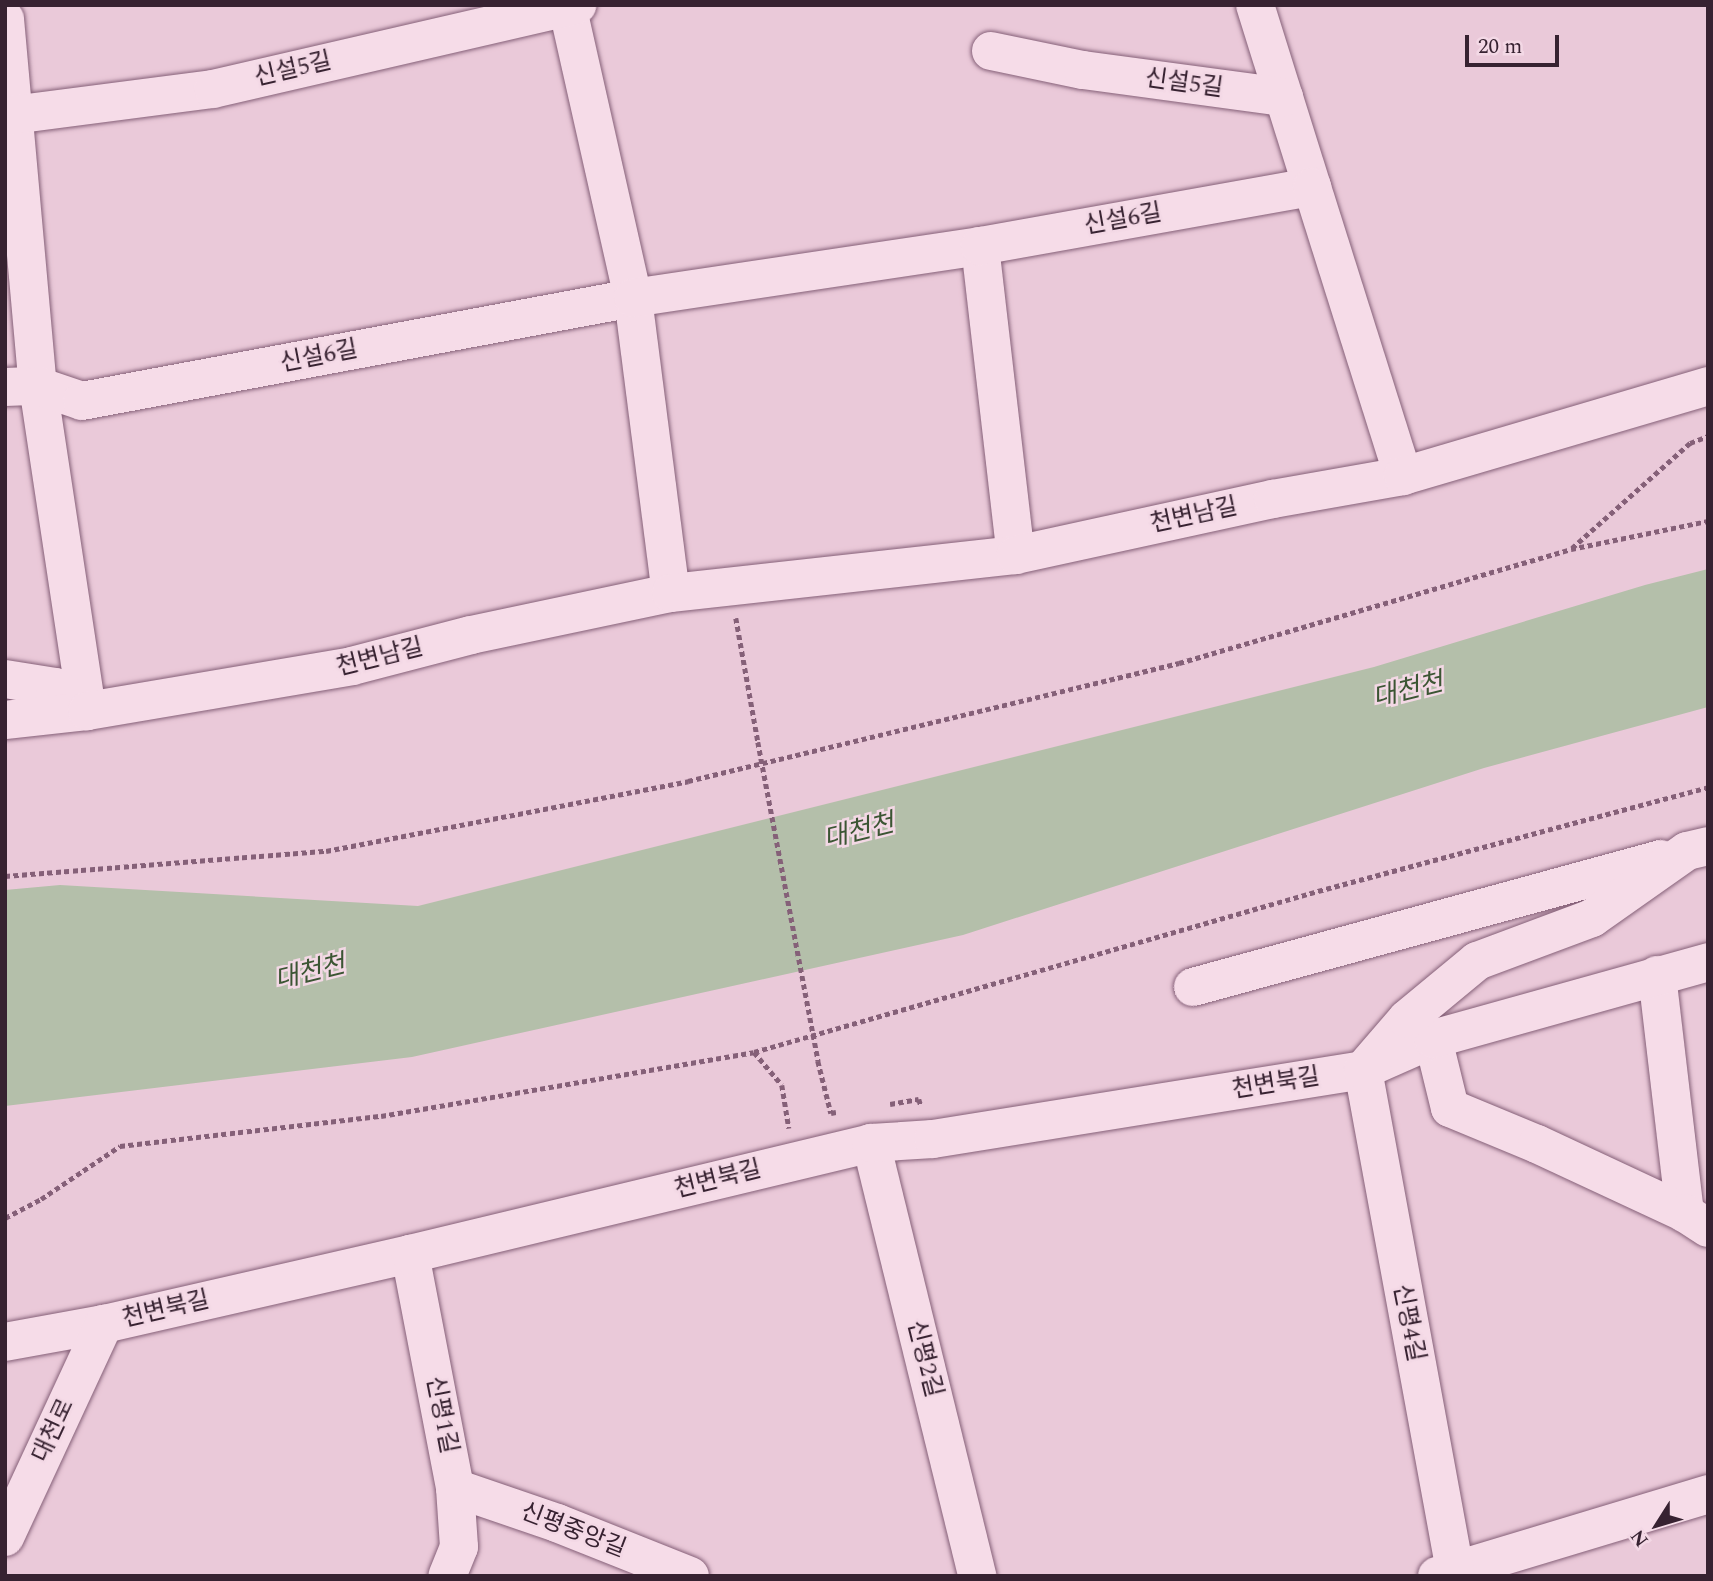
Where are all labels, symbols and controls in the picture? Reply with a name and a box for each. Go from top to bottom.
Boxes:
scale bar [1468,21,1562,65]
text: 20 m [1478,31,1522,63]
street label: 신설5길 [252,47,334,93]
street label: 신설5길 [1143,64,1225,104]
street label: 신설6길 [1082,199,1164,241]
street label: 신설6길 [278,335,360,379]
street label: 천변남길 [1148,493,1240,539]
street label: 천변남길 [334,633,426,683]
water label: 대천천 [1369,667,1447,715]
water label: 대천천 [820,808,898,856]
water label: 대천천 [271,949,349,997]
street label: 천변북길 [1230,1063,1322,1105]
street label: 천변북길 [672,1155,764,1205]
street label: 신평4길 [1386,1282,1430,1364]
street label: 천변북길 [120,1286,212,1334]
street label: 신평2길 [901,1318,947,1400]
street label: 신평1길 [419,1374,463,1456]
street label: 대천로 [27,1395,81,1467]
north arrow [1622,1490,1692,1560]
street label: 신평중앙길 [516,1498,630,1564]
text: N [1624,1523,1656,1553]

